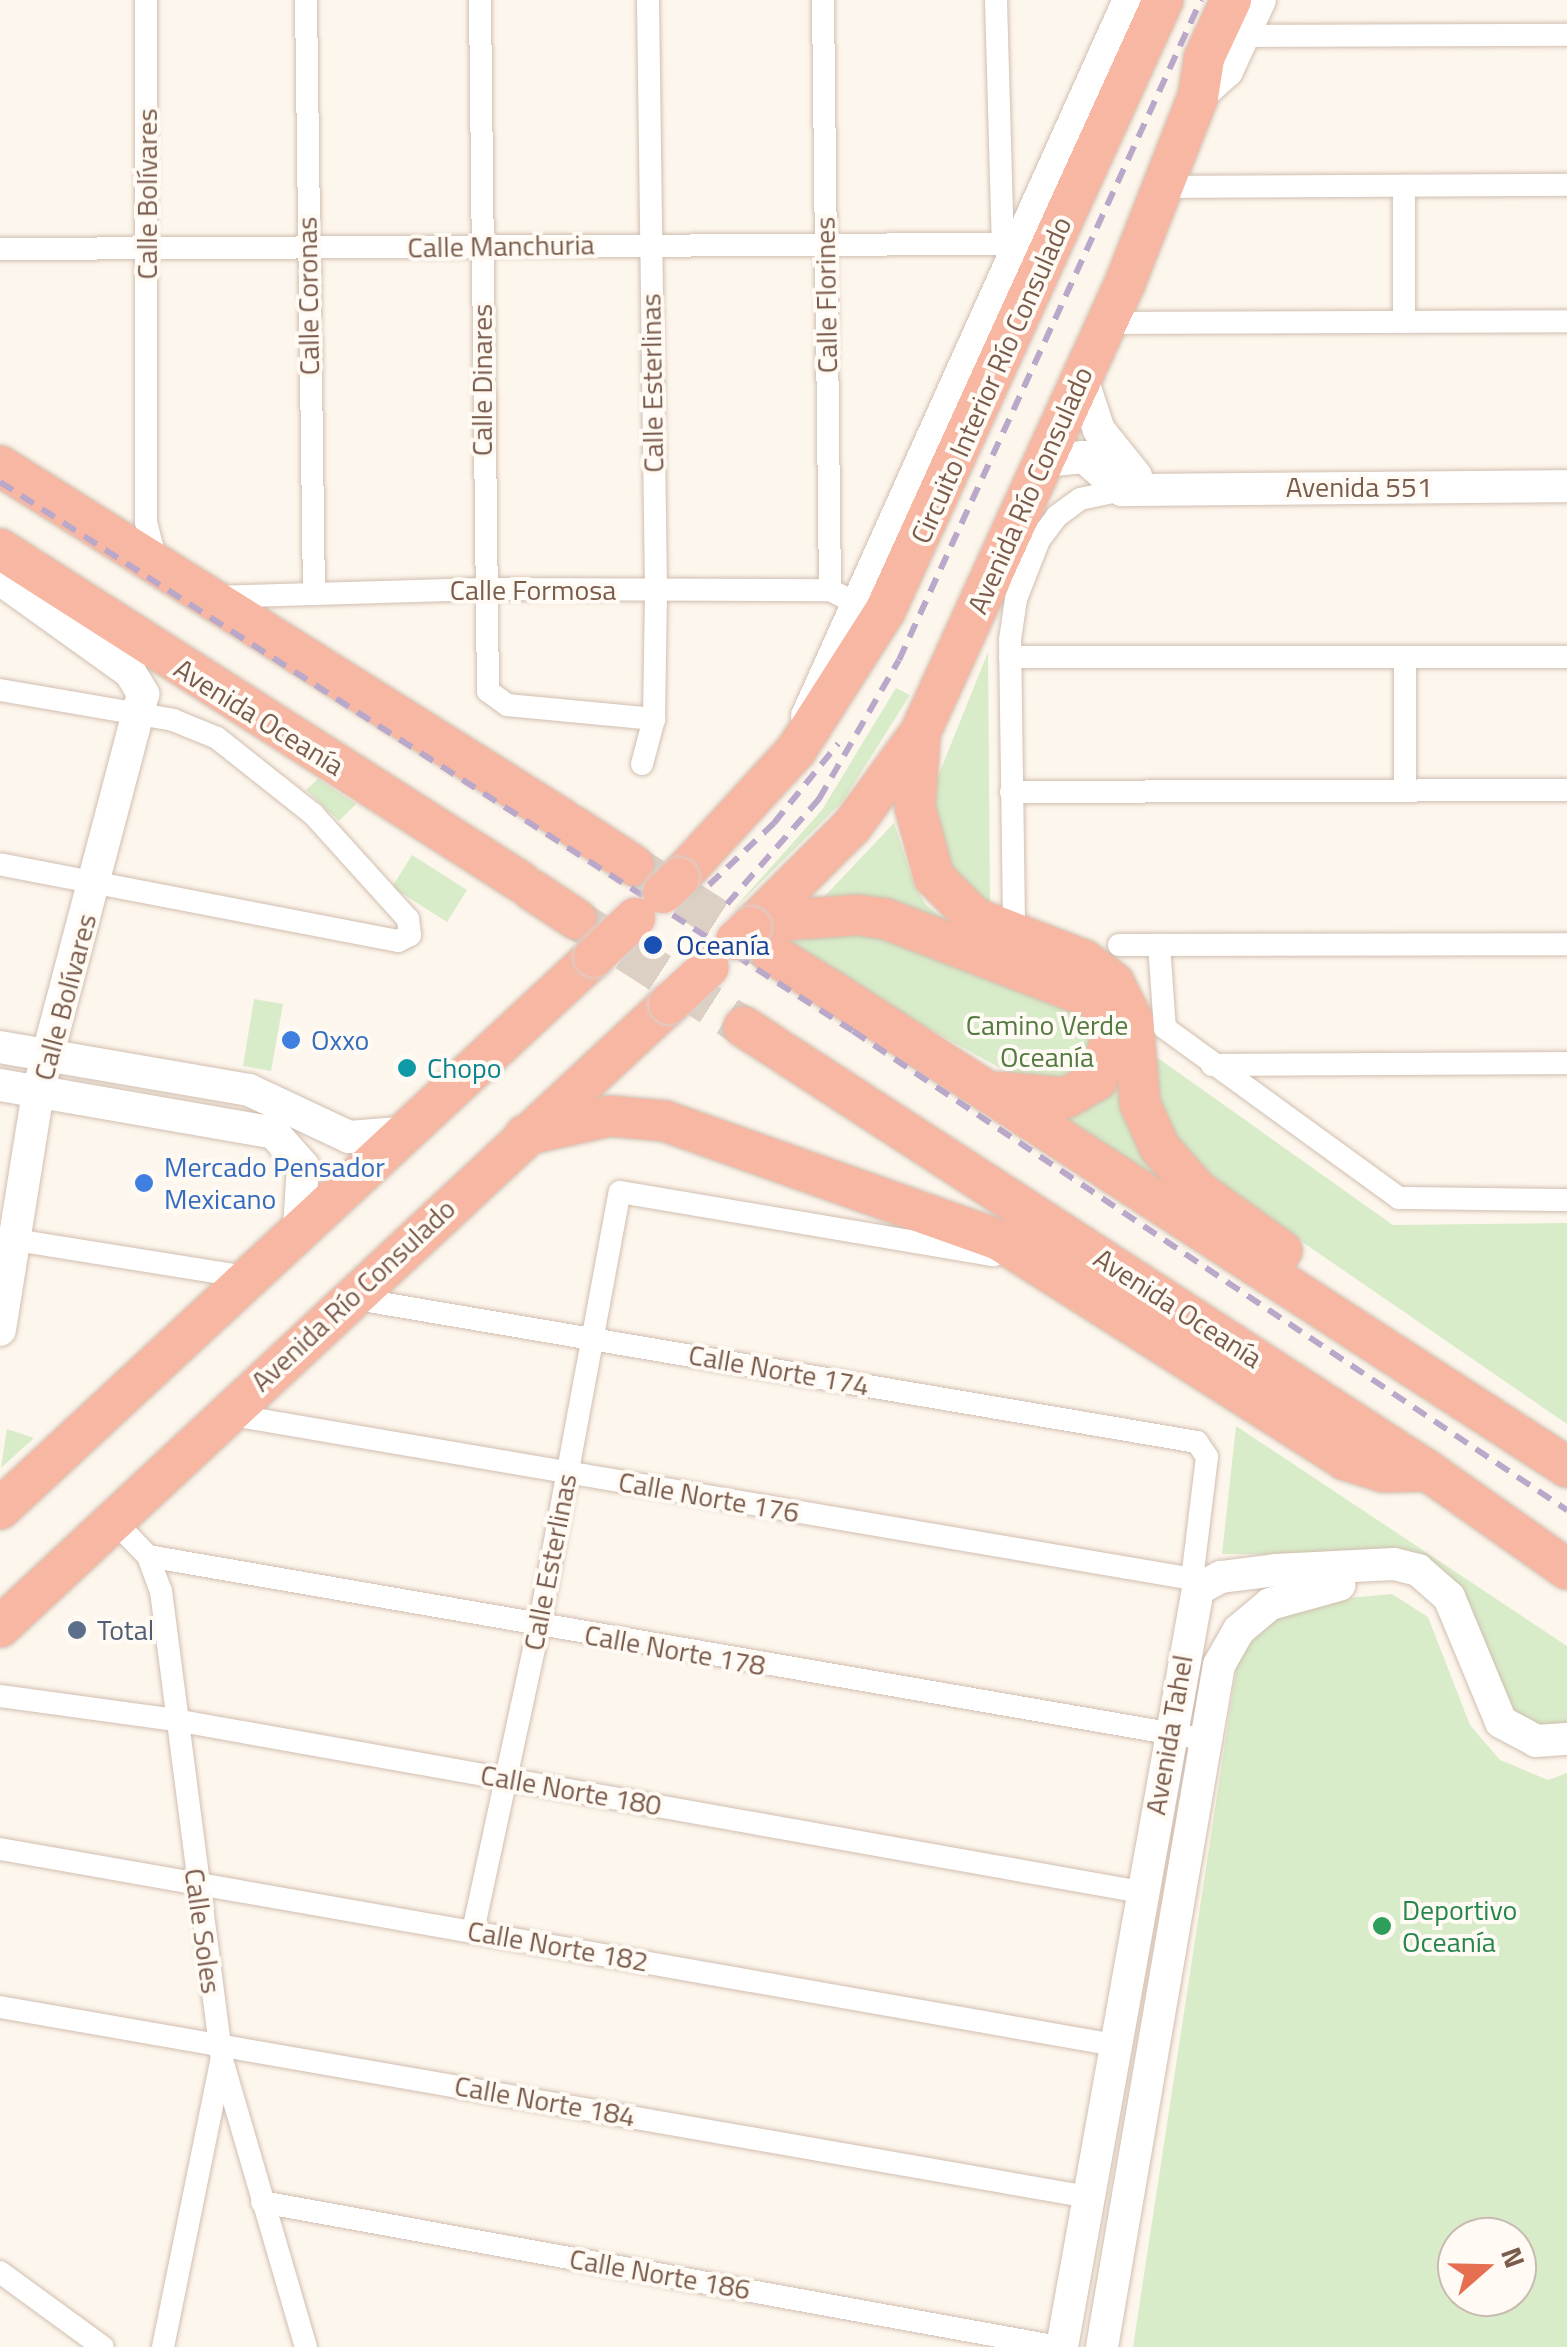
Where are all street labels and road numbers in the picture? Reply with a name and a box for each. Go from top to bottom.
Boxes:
street label: Calle Bolívares [130,109,164,279]
street label: Circuito Interior Río Consulado [904,211,1078,549]
street label: Calle Coronas [290,216,326,376]
street label: Calle Florines [808,216,844,374]
street label: Calle Manchuria [407,228,595,264]
street label: Calle Esterlinas [634,293,670,473]
street label: Calle Dinares [465,304,499,456]
street label: Avenida Río Consulado [960,361,1100,619]
street label: Avenida 551 [1286,470,1432,504]
street label: Calle Formosa [450,573,616,607]
street label: Avenida Oceanía [168,651,350,783]
street label: Calle Bolívares [27,910,103,1084]
street label: Avenida Río Consulado [244,1192,462,1398]
street label: Avenida Oceanía [1088,1241,1268,1375]
street label: Calle Norte 174 [686,1338,872,1402]
street label: Calle Norte 176 [616,1465,802,1529]
street label: Calle Esterlinas [516,1471,584,1653]
street label: Calle Norte 178 [582,1618,768,1682]
street label: Avenida Tahel [1138,1653,1200,1817]
street label: Calle Norte 180 [478,1758,664,1822]
street label: Calle Soles [178,1866,228,1996]
street label: Calle Norte 182 [465,1914,651,1978]
street label: Calle Norte 184 [452,2069,638,2133]
street label: Calle Norte 186 [567,2242,753,2306]

